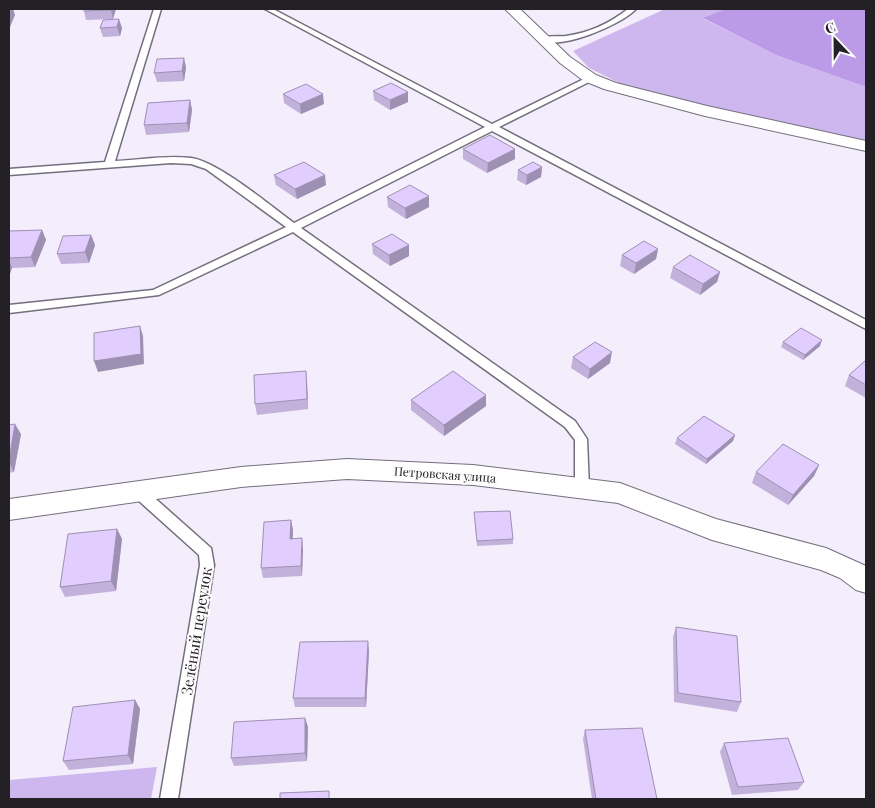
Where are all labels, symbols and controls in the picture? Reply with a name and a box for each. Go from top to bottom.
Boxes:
north arrow [810,15,860,65]
text: С [822,17,838,38]
street label: Петровская улица [393,462,497,486]
street label: Зелёный переулок [176,565,216,696]

